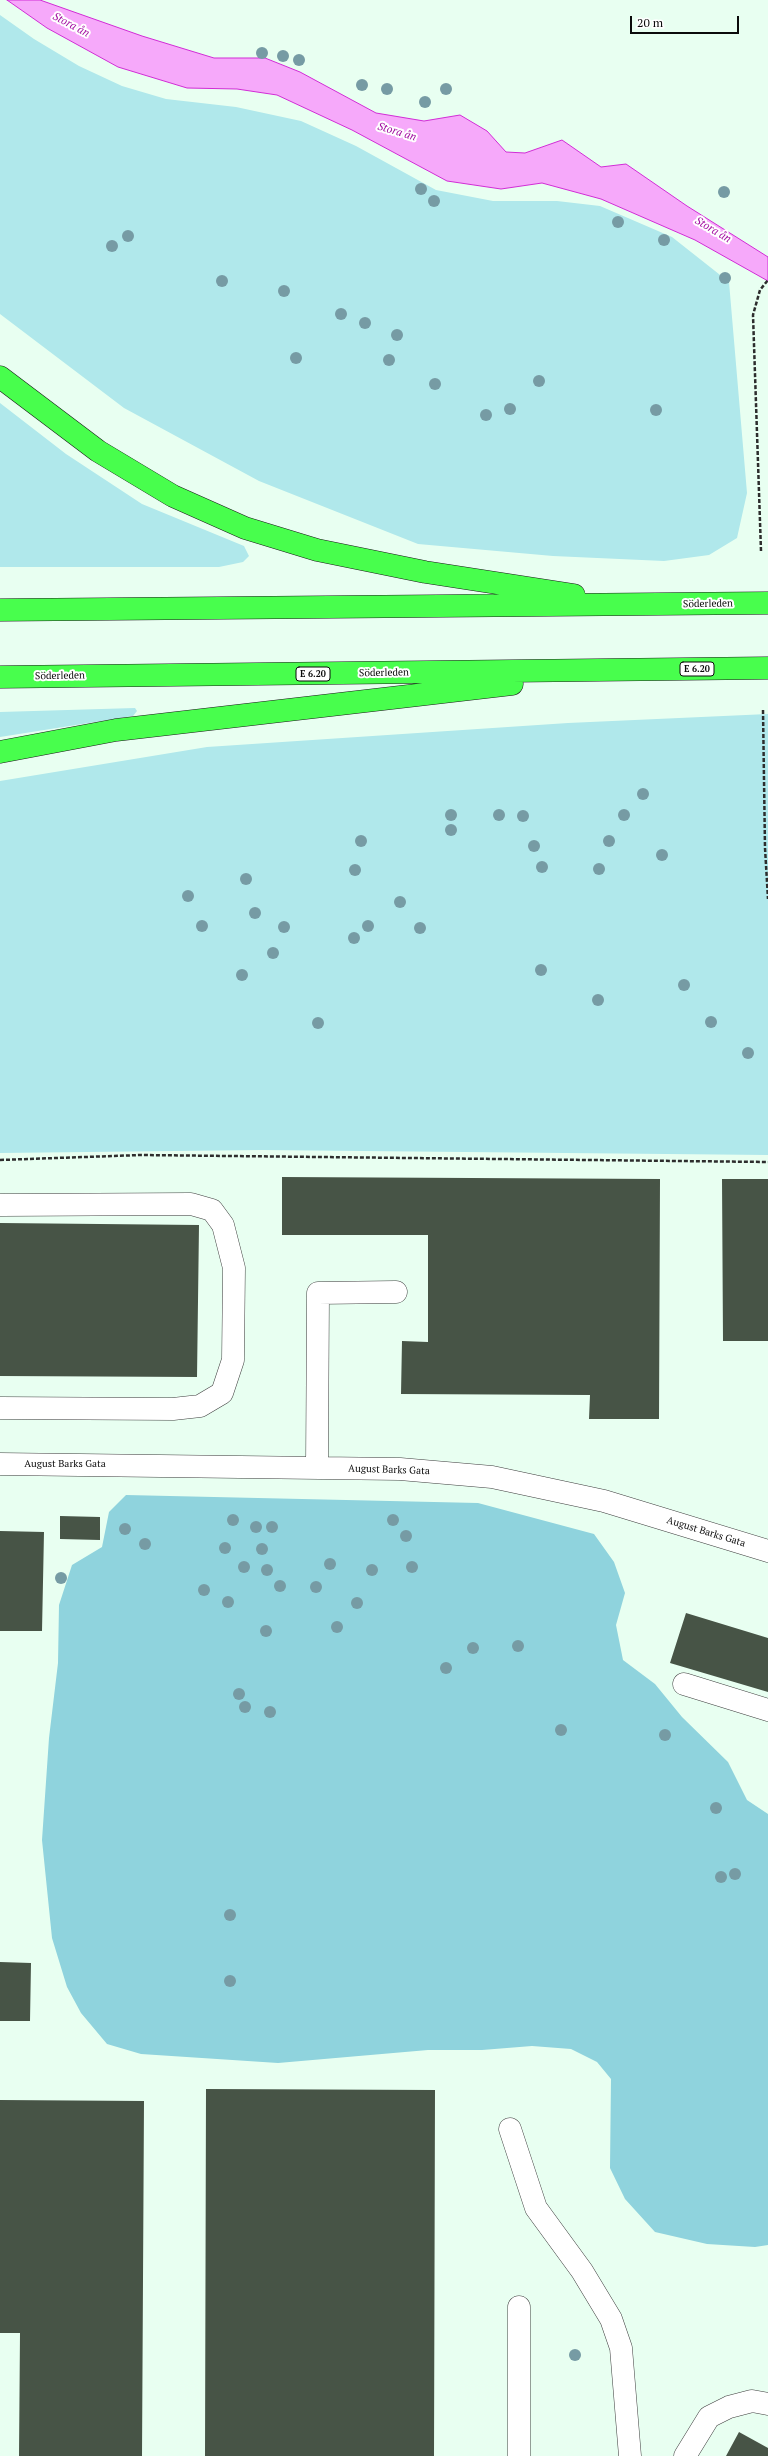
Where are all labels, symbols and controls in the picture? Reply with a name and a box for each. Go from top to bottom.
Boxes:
scale bar [632,8,741,34]
water label: Stora ån [50,10,92,40]
text: 20 m [637,15,663,30]
water label: Stora ån [376,120,418,144]
water label: Stora ån [693,214,733,246]
street label: Söderleden [683,598,733,610]
road number: E 6.20 [680,662,714,676]
road number: E 6.20 [296,667,330,681]
street label: Söderleden [359,667,409,679]
street label: Söderleden [35,670,85,682]
street label: August Barks Gata [24,1458,106,1470]
street label: August Barks Gata [348,1463,430,1477]
street label: August Barks Gata [665,1514,747,1550]

